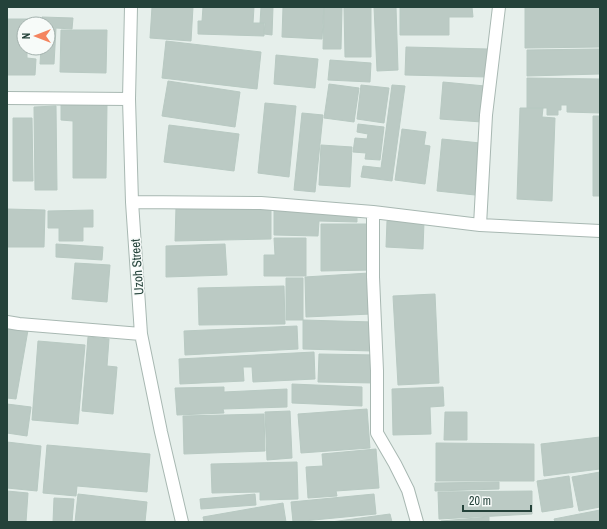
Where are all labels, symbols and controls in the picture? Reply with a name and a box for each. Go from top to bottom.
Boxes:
north arrow [16,16,56,56]
text: N [19,33,33,39]
street label: Uzoh Street [127,238,147,296]
scale bar [463,487,531,513]
text: 20 m [469,493,491,509]

